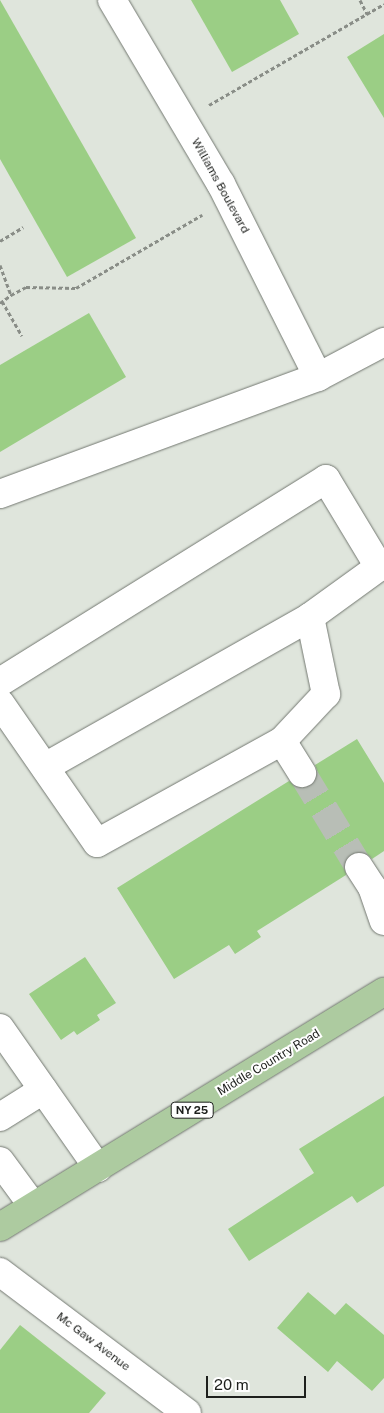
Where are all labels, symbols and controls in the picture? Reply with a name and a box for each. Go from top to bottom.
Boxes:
street label: Williams Boulevard [188,136,252,236]
street label: Middle Country Road [215,1027,323,1099]
road number: NY 25 [170,1102,214,1118]
street label: Mc Gaw Avenue [53,1310,133,1374]
scale bar [209,1366,309,1398]
text: 20 m [214,1376,249,1393]

